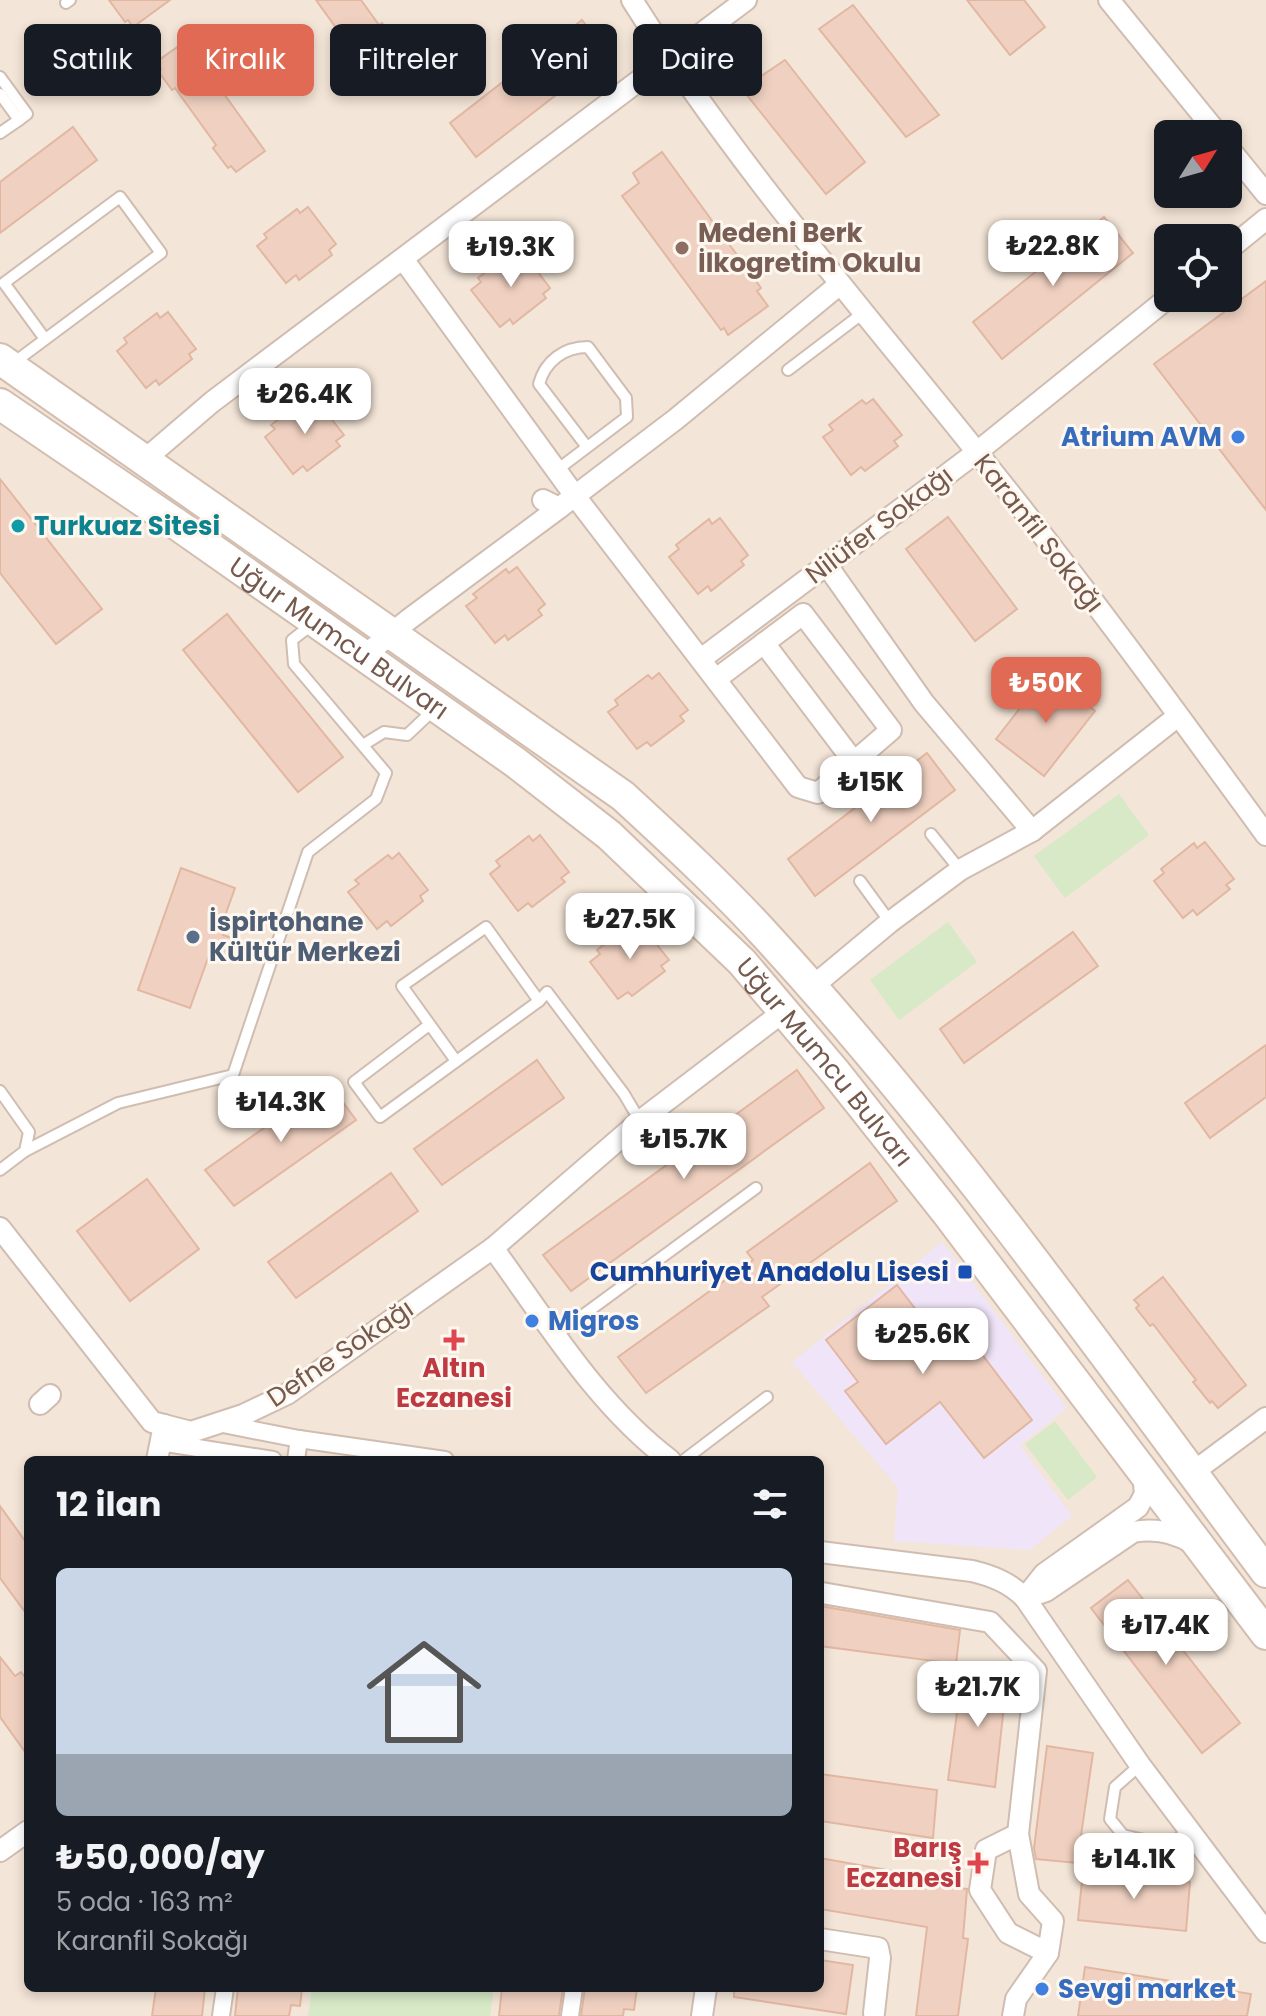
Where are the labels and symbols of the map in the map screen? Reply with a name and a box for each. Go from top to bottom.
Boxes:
north arrow [1154,120,1242,208]
place label: Medeni Berk İlkogretim Okulu [698,215,921,281]
pin: ₺22.8K [988,220,1118,288]
pin: ₺19.3K [446,221,576,289]
marker: Medeni Berk İlkogretim Okulu [673,239,691,257]
pin: ₺26.4K [240,368,370,436]
place label: Atrium AVM [1061,419,1222,455]
marker: Atrium AVM [1229,428,1247,446]
street label: Karanfil Sokağı [966,446,1112,620]
street label: Nilüfer Sokağı [798,458,960,592]
place label: Turkuaz Sitesi [34,508,220,544]
marker: Turkuaz Sitesi [9,517,27,535]
street label: Uğur Mumcu Bulvarı [222,548,456,728]
pin: ₺50K [999,657,1093,725]
pin: ₺15K [824,756,918,824]
pin: ₺27.5K [565,893,695,961]
place label: İspirtohane Kültür Merkezi [209,904,401,970]
marker: İspirtohane Kültür Merkezi [184,928,202,946]
street label: Uğur Mumcu Bulvarı [728,950,921,1174]
pin: ₺14.3K [216,1076,346,1144]
pin: ₺15.7K [619,1113,749,1181]
place label: Cumhuriyet Anadolu Lisesi [590,1254,949,1290]
marker: Cumhuriyet Anadolu Lisesi [956,1263,974,1281]
street label: Defne Sokağı [260,1291,420,1415]
place label: Migros [548,1303,639,1339]
pin: ₺25.6K [858,1308,988,1376]
marker: Migros [523,1312,541,1330]
marker: Altın Eczanesi [445,1331,463,1349]
place label: Altın Eczanesi [396,1350,512,1416]
pin: ₺17.4K [1101,1599,1231,1667]
pin: ₺21.7K [913,1661,1043,1729]
place label: Barış Eczanesi [846,1830,962,1896]
pin: ₺14.1K [1069,1833,1199,1901]
marker: Barış Eczanesi [969,1854,987,1872]
place label: Sevgi market [1058,1971,1236,2007]
marker: Sevgi market [1033,1980,1051,1998]

